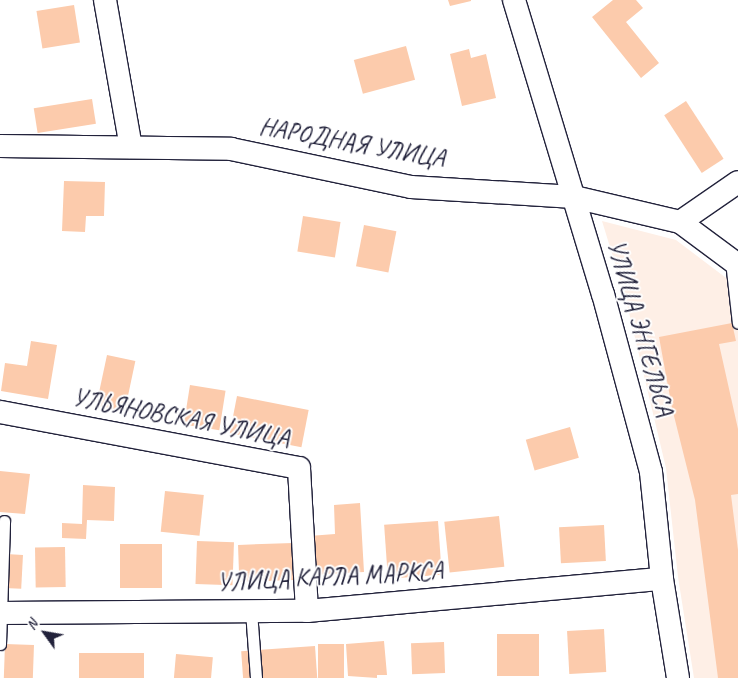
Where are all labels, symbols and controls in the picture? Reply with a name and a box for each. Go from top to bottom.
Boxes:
street label: НАРОДНАЯ УЛИЦА [257,112,447,174]
street label: УЛИЦА ЭНГЕЛЬСА [601,237,679,419]
street label: УЛЬЯНОВСКАЯ УЛИЦА [71,382,291,454]
street label: УЛИЦА КАРЛА МАРКСА [216,556,444,598]
north arrow [20,608,70,658]
text: N [22,617,41,633]

